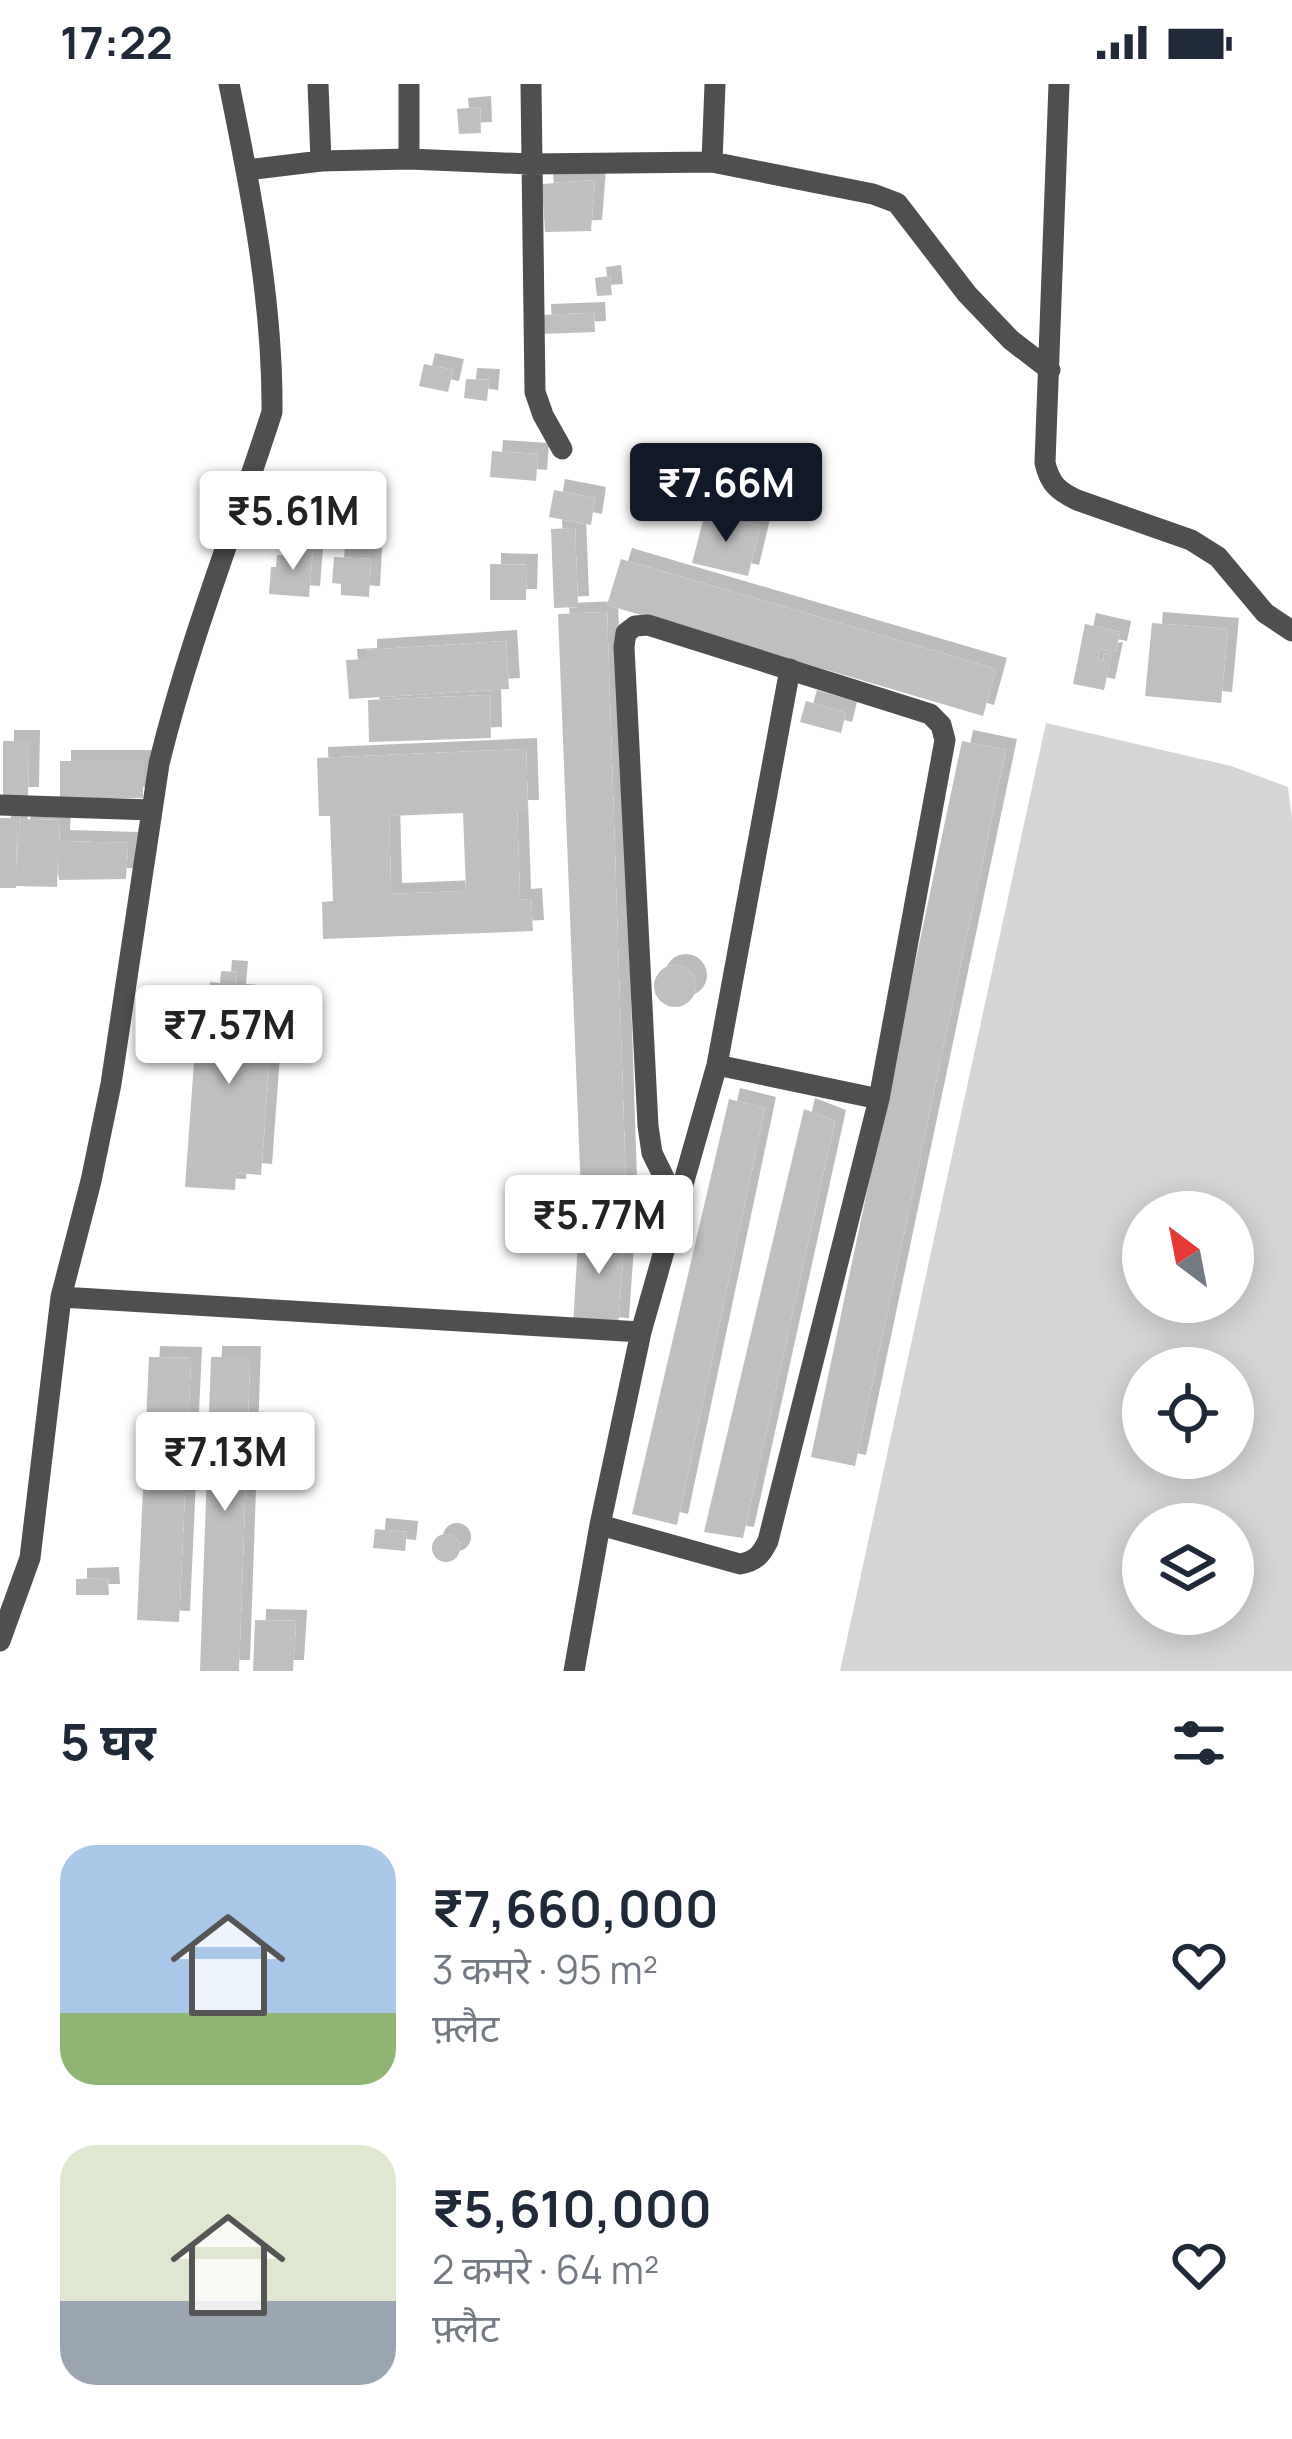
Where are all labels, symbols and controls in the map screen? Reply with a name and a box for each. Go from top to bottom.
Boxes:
text: 17:22 [60,11,173,73]
pin: ₹7.66M [628,443,824,545]
text: ₹7.66M [657,455,795,509]
pin: ₹5.61M [195,471,391,573]
text: ₹5.61M [227,483,359,537]
pin: ₹7.57M [131,985,327,1087]
text: ₹7.57M [162,997,296,1051]
pin: ₹5.77M [501,1175,697,1277]
text: ₹5.77M [532,1187,666,1241]
north arrow [1122,1191,1254,1323]
map controls [1122,1191,1254,1635]
button: locate [1122,1347,1254,1479]
pin: ₹7.13M [127,1412,323,1514]
text: ₹7.13M [163,1424,287,1478]
button: layers [1122,1503,1254,1635]
text: 5 घर [60,1706,156,1775]
icon: filters [1166,1710,1232,1776]
text: ₹7,660,000 [432,1873,718,1942]
icon: home [156,1893,300,2037]
icon: heart [1166,1932,1232,1998]
text: 3 कमरे · 95 m² [432,1942,658,1996]
text: फ़्लैट [432,2000,499,2054]
text: ₹5,610,000 [432,2173,712,2242]
icon: home [156,2193,300,2337]
icon: heart [1166,2232,1232,2298]
text: 2 कमरे · 64 m² [432,2242,659,2296]
text: फ़्लैट [432,2300,499,2354]

